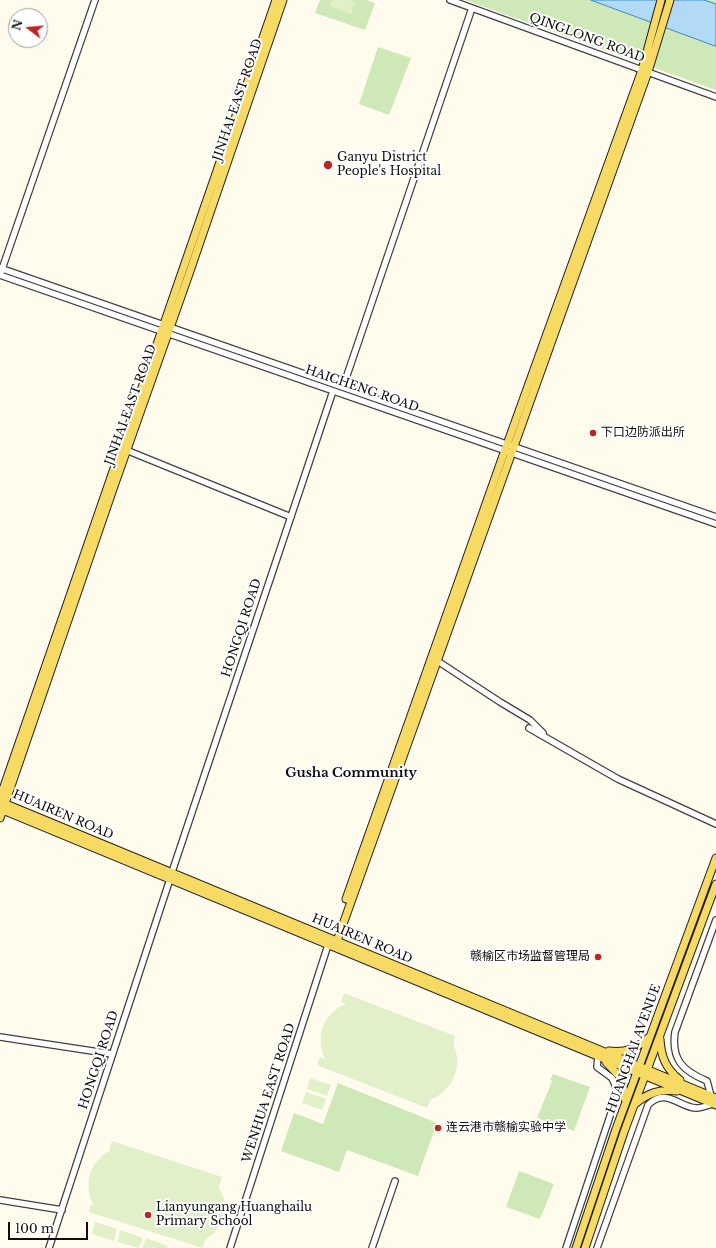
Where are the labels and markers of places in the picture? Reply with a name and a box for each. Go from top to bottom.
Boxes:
place label: Ganyu District People's Hospital [337,151,441,179]
marker: Ganyu District People's Hospital [322,159,334,171]
place label: 下口边防派出所 [601,426,685,440]
marker: 下口边防派出所 [588,428,598,438]
place label: 赣榆区市场监督管理局 [470,950,590,964]
marker: 赣榆区市场监督管理局 [593,952,603,962]
place label: 连云港市赣榆实验中学 [446,1121,566,1135]
marker: 连云港市赣榆实验中学 [433,1123,443,1133]
place label: Lianyungang Huanghailu Primary School [156,1201,312,1229]
marker: Lianyungang Huanghailu Primary School [143,1210,153,1220]

